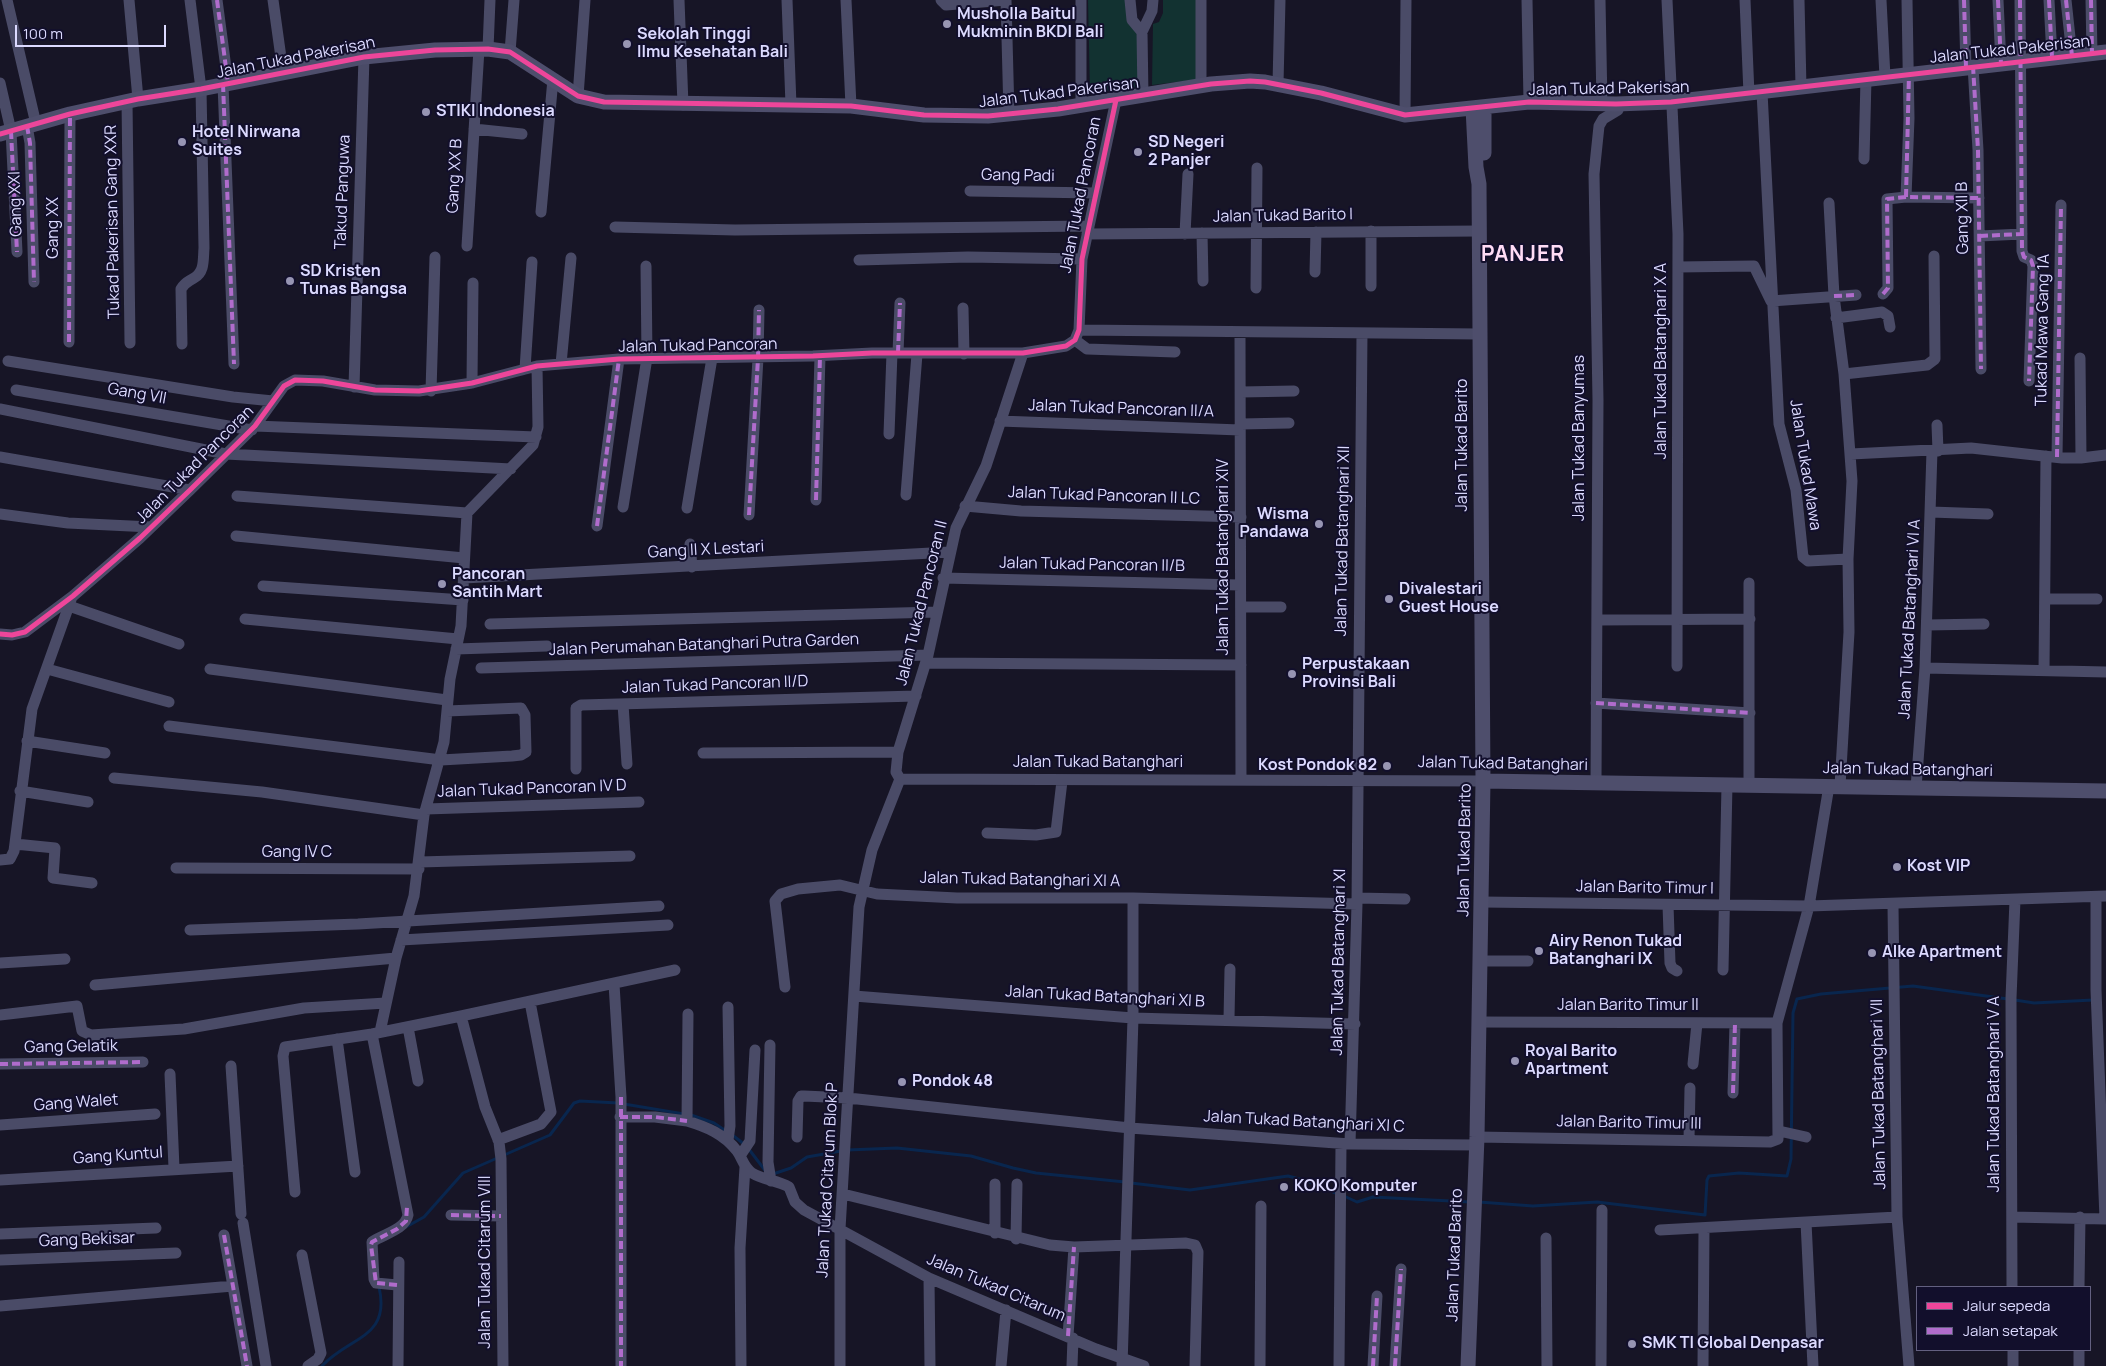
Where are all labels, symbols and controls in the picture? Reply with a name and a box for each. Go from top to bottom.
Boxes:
place label: Musholla Baitul Mukminin BKDI Bali [957,5,1104,43]
scale bar [18,15,169,47]
marker: Musholla Baitul Mukminin BKDI Bali [941,18,953,30]
text: 100 m [23,23,63,44]
place label: Sekolah Tinggi Ilmu Kesehatan Bali [637,25,788,63]
street label: Jalan Tukad Pakerisan [1929,32,2091,68]
street label: Jalan Tukad Pakerisan [215,33,377,83]
marker: Sekolah Tinggi Ilmu Kesehatan Bali [621,38,633,50]
street label: Jalan Tukad Pakerisan [978,74,1140,112]
street label: Jalan Tukad Pakerisan [1528,78,1690,100]
place label: STIKI Indonesia [436,102,555,122]
marker: STIKI Indonesia [420,106,432,118]
street label: Jalan Tukad Pancoran [1056,115,1106,275]
place label: Hotel Nirwana Suites [192,123,300,161]
street label: Tukad Pakerisan Gang XXR [102,125,124,319]
place label: SD Negeri 2 Panjer [1148,133,1224,171]
street label: Takud Panguwa [331,134,355,250]
marker: Hotel Nirwana Suites [176,136,188,148]
street label: Gang XX B [443,138,467,214]
marker: SD Negeri 2 Panjer [1132,146,1144,158]
street label: Gang Padi [981,166,1055,186]
street label: Gang XXI [5,171,27,237]
street label: Gang XII B [1953,182,1973,254]
street label: Gang XX [44,197,64,259]
street label: Jalan Tukad Barito I [1213,205,1353,227]
district label: PANJER [1480,242,1566,268]
street label: Tukad Mawa Gang 1A [2032,254,2054,406]
place label: SD Kristen Tunas Bangsa [300,262,407,300]
street label: Jalan Tukad Batanghari X A [1652,263,1672,459]
marker: SD Kristen Tunas Bangsa [284,275,296,287]
street label: Jalan Tukad Pancoran [618,335,778,357]
street label: Jalan Tukad Banyumas [1570,355,1590,521]
street label: Jalan Tukad Barito [1453,378,1473,512]
street label: Gang VII [106,379,168,409]
street label: Jalan Tukad Pancoran II/A [1028,396,1214,422]
street label: Jalan Tukad Mawa [1785,398,1825,532]
street label: Jalan Tukad Pancoran [132,402,258,528]
street label: Jalan Tukad Batanghari XII [1332,446,1354,636]
street label: Jalan Tukad Batanghari XIV [1214,459,1234,655]
street label: Jalan Tukad Pancoran II LC [1008,483,1200,509]
place label: Wisma Pandawa [1240,505,1309,543]
street label: Jalan Tukad Pancoran II [892,518,952,688]
marker: Wisma Pandawa [1313,518,1325,530]
street label: Jalan Tukad Batanghari VI A [1895,519,1925,719]
street label: Gang II X Lestari [647,537,765,563]
street label: Jalan Tukad Pancoran II/B [999,554,1185,576]
place label: Pancoran Santih Mart [452,565,543,603]
marker: Pancoran Santih Mart [436,578,448,590]
place label: Divalestari Guest House [1399,580,1499,618]
marker: Divalestari Guest House [1383,593,1395,605]
street label: Jalan Perumahan Batanghari Putra Garden [549,630,859,660]
place label: Perpustakaan Provinsi Bali [1302,655,1410,693]
marker: Perpustakaan Provinsi Bali [1286,668,1298,680]
street label: Jalan Tukad Pancoran II/D [621,672,809,698]
street label: Jalan Tukad Batanghari [1013,753,1183,773]
street label: Jalan Tukad Batanghari [1418,753,1588,775]
place label: Kost Pondok 82 [1258,756,1377,776]
street label: Jalan Tukad Batanghari [1823,759,1993,781]
marker: Kost Pondok 82 [1381,760,1393,772]
street label: Jalan Tukad Pancoran IV D [437,776,627,802]
street label: Jalan Tukad Barito [1454,783,1476,917]
street label: Gang IV C [262,843,332,863]
place label: Kost VIP [1907,857,1970,877]
marker: Kost VIP [1891,861,1903,873]
street label: Jalan Tukad Batanghari XI [1328,868,1350,1056]
street label: Jalan Tukad Batanghari XI A [920,869,1120,891]
street label: Jalan Barito Timur I [1576,877,1714,899]
place label: Airy Renon Tukad Batanghari IX [1549,932,1682,970]
place label: Alke Apartment [1882,943,2002,963]
marker: Airy Renon Tukad Batanghari IX [1533,945,1545,957]
marker: Alke Apartment [1866,947,1878,959]
street label: Jalan Tukad Batanghari XI B [1005,982,1205,1012]
street label: Jalan Barito Timur II [1557,996,1699,1016]
street label: Jalan Tukad Batanghari V A [1985,996,2005,1192]
street label: Jalan Tukad Batanghari VII [1868,999,1890,1189]
street label: Gang Gelatik [24,1037,118,1057]
place label: Royal Barito Apartment [1525,1042,1617,1080]
marker: Royal Barito Apartment [1509,1055,1521,1067]
place label: Pondok 48 [912,1072,993,1092]
marker: Pondok 48 [896,1076,908,1088]
street label: Jalan Tukad Citarum Blok P [813,1082,843,1278]
street label: Gang Walet [33,1090,119,1116]
street label: Jalan Tukad Batanghari XI C [1203,1107,1405,1137]
street label: Jalan Barito Timur III [1556,1112,1702,1134]
street label: Gang Kuntul [72,1143,164,1169]
street label: Jalan Tukad Citarum VIII [476,1176,496,1348]
place label: KOKO Komputer [1294,1177,1417,1197]
marker: KOKO Komputer [1278,1181,1290,1193]
street label: Jalan Tukad Barito [1443,1188,1467,1322]
street label: Gang Bekisar [39,1229,135,1251]
street label: Jalan Tukad Citarum [924,1250,1068,1326]
legend [1916,1286,2091,1351]
text: Jalur sepeda [1963,1295,2050,1316]
text: Jalan setapak [1963,1320,2058,1341]
place label: SMK TI Global Denpasar [1642,1334,1824,1354]
marker: SMK TI Global Denpasar [1626,1338,1638,1350]

